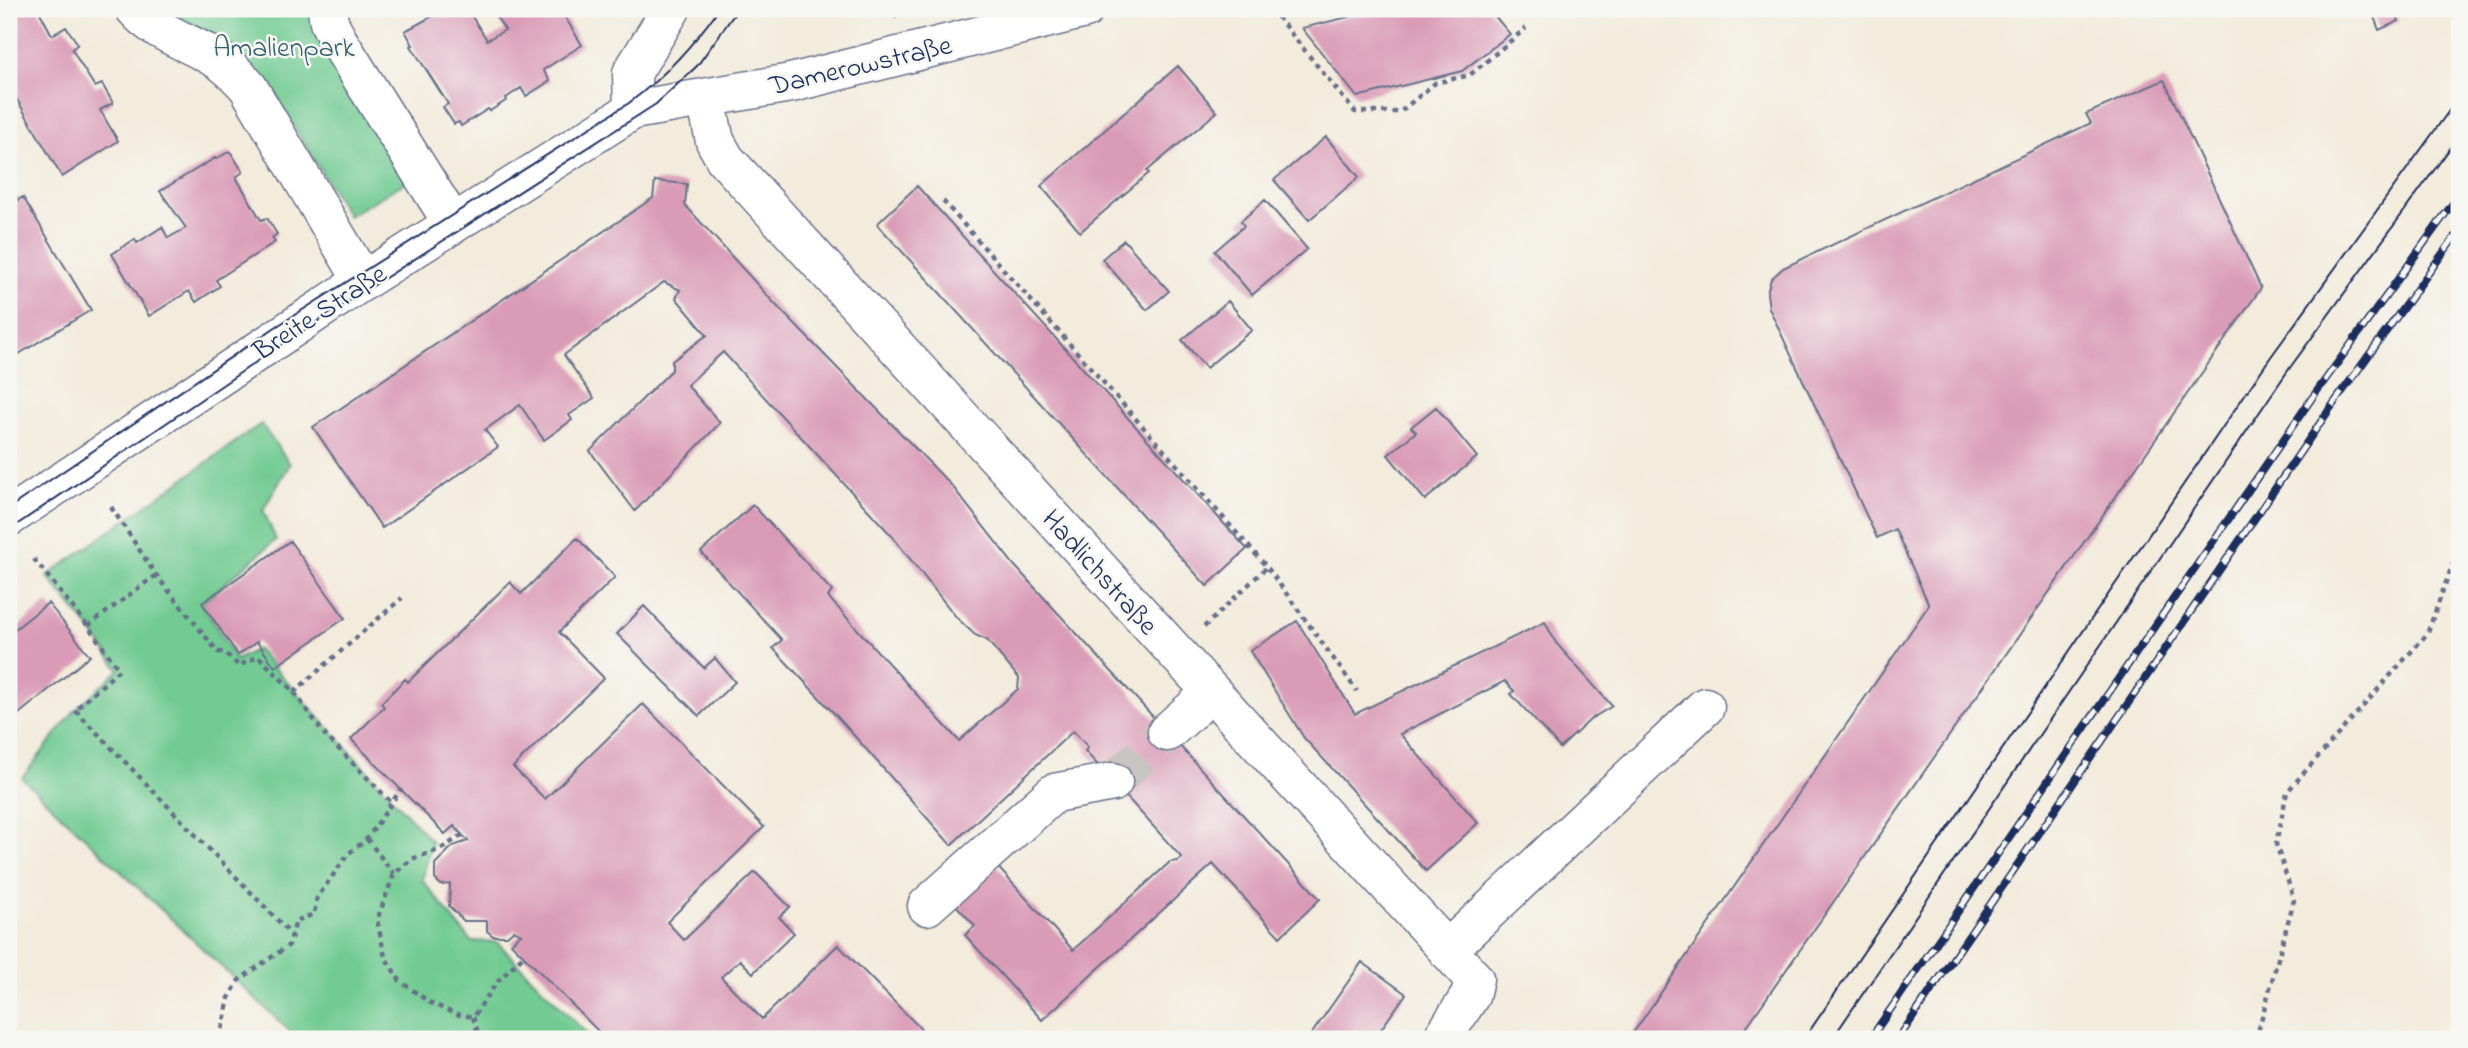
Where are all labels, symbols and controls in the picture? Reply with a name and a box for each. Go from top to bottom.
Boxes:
street label: Damerowstraße [764,26,957,109]
park label: Amalienpark [213,29,355,70]
street label: Breite Straße [245,255,396,373]
street label: Hadlichstraße [1031,501,1167,646]

